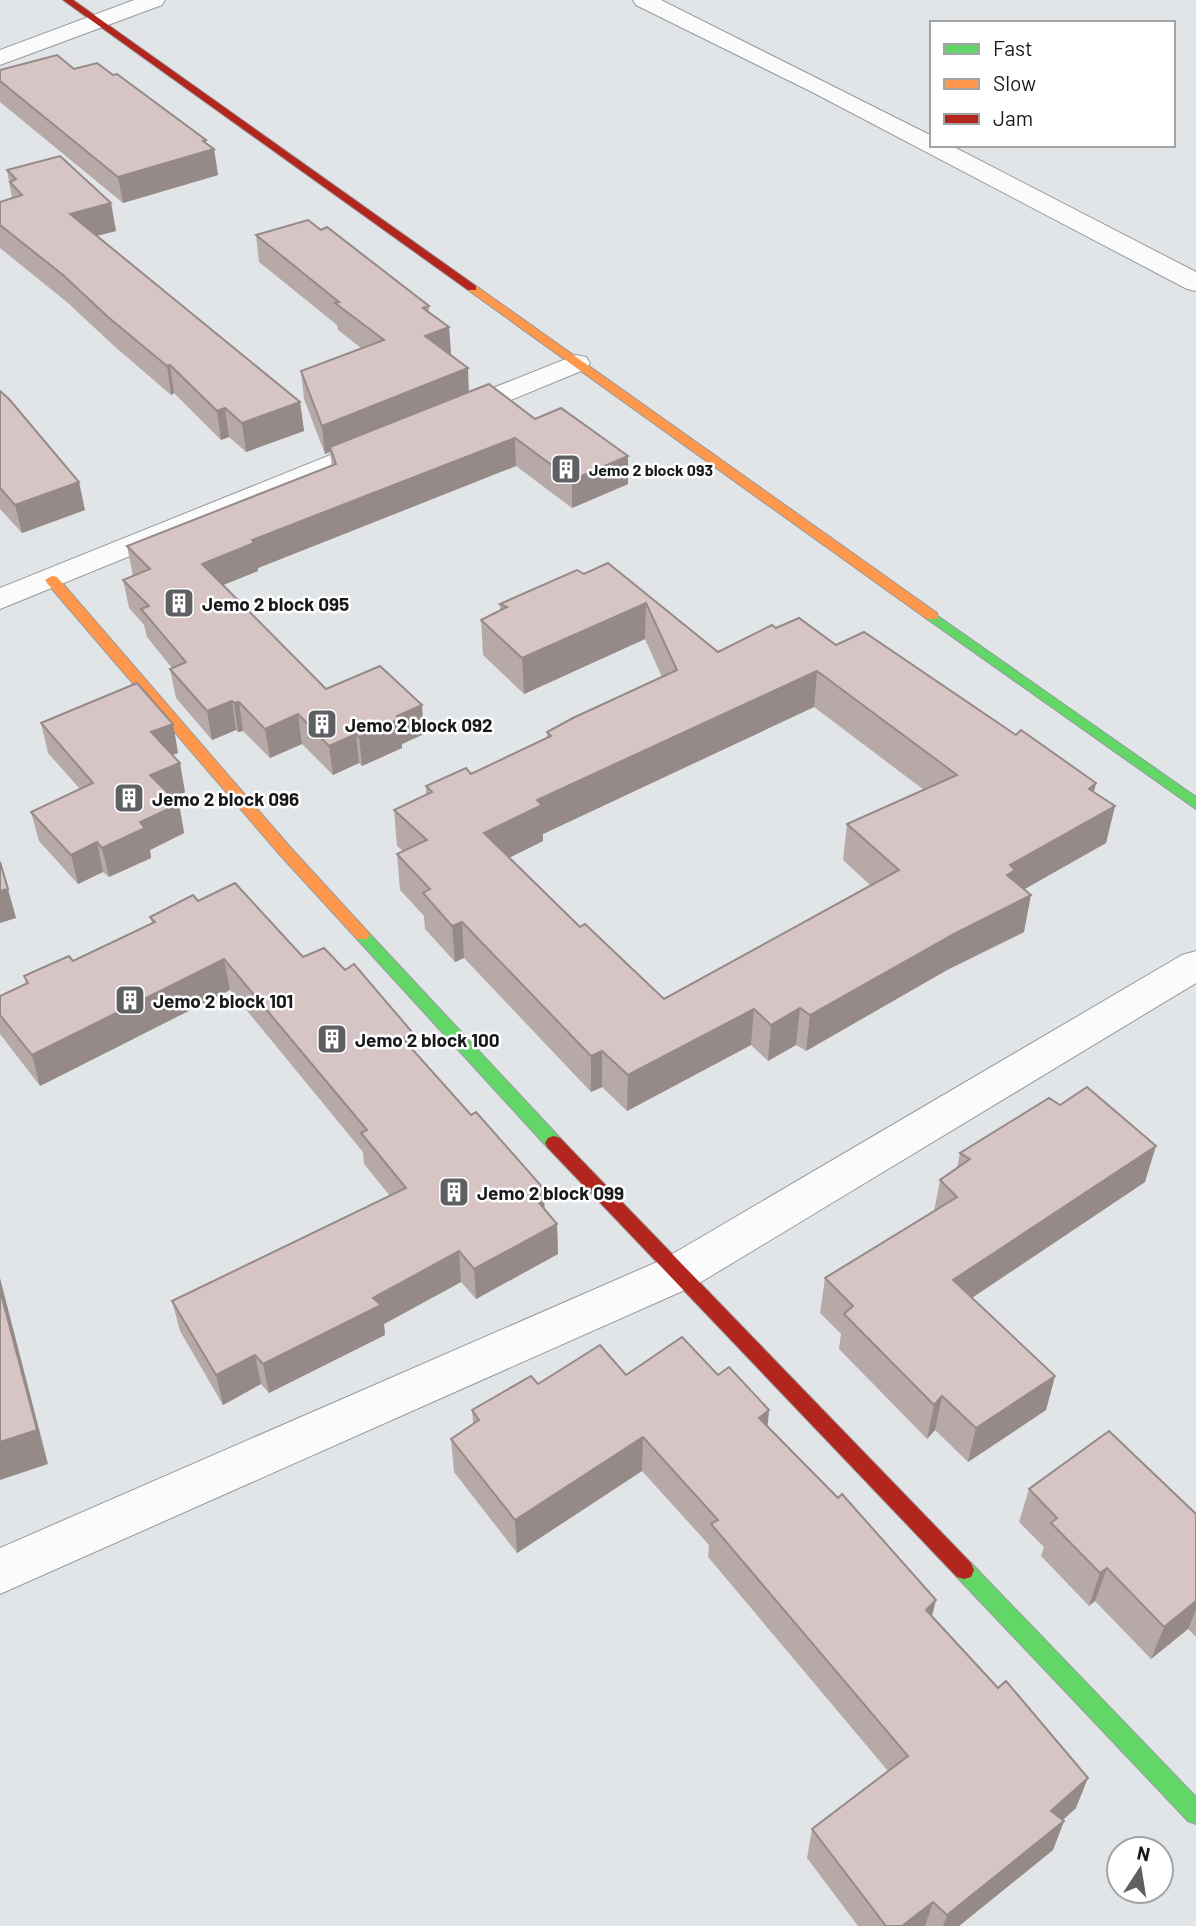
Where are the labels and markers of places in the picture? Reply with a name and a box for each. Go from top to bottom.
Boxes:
building icon: Jemo 2 block 093 [549,452,583,486]
place label: Jemo 2 block 093 [589,460,713,479]
building icon: Jemo 2 block 095 [162,586,196,620]
place label: Jemo 2 block 095 [202,592,349,615]
building icon: Jemo 2 block 092 [305,707,339,741]
place label: Jemo 2 block 092 [345,713,493,736]
building icon: Jemo 2 block 096 [112,781,146,815]
place label: Jemo 2 block 096 [152,787,299,810]
building icon: Jemo 2 block 101 [113,983,147,1017]
place label: Jemo 2 block 101 [153,989,293,1012]
building icon: Jemo 2 block 100 [315,1022,349,1056]
place label: Jemo 2 block 100 [355,1028,500,1051]
building icon: Jemo 2 block 099 [437,1175,471,1209]
place label: Jemo 2 block 099 [477,1181,624,1204]

